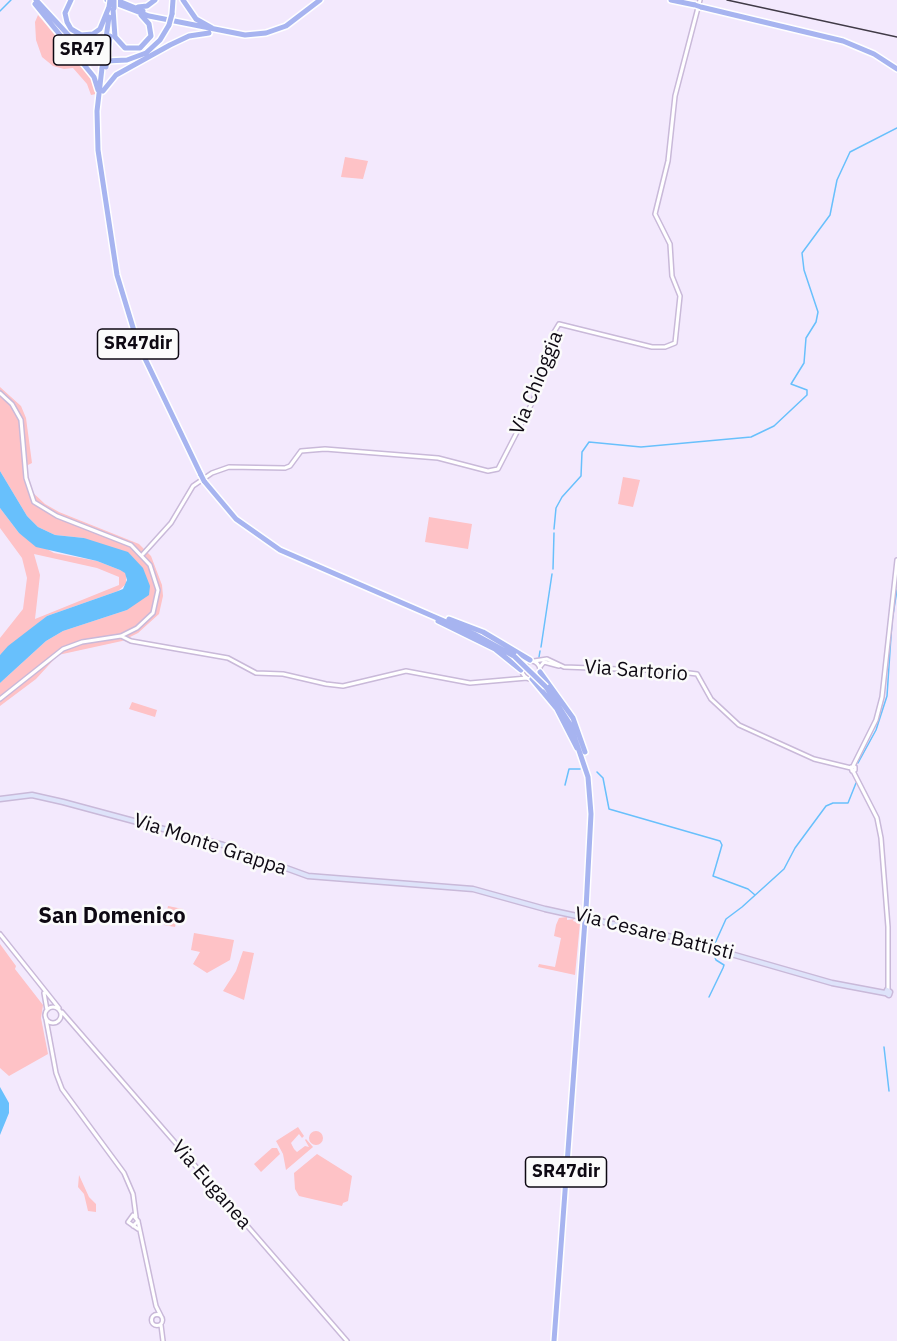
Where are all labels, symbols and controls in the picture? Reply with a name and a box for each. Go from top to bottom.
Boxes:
road number: SR47 [54,35,110,65]
street label: Via Chioggia [505,328,569,438]
road number: SR47dir [98,329,178,359]
street label: Via Sartorio [583,655,689,687]
street label: Via Monte Grappa [130,809,290,881]
street label: Via Cesare Battisti [572,903,736,965]
district label: San Domenico [38,904,186,930]
street label: Via Euganea [166,1136,256,1234]
road number: SR47dir [526,1157,606,1187]

